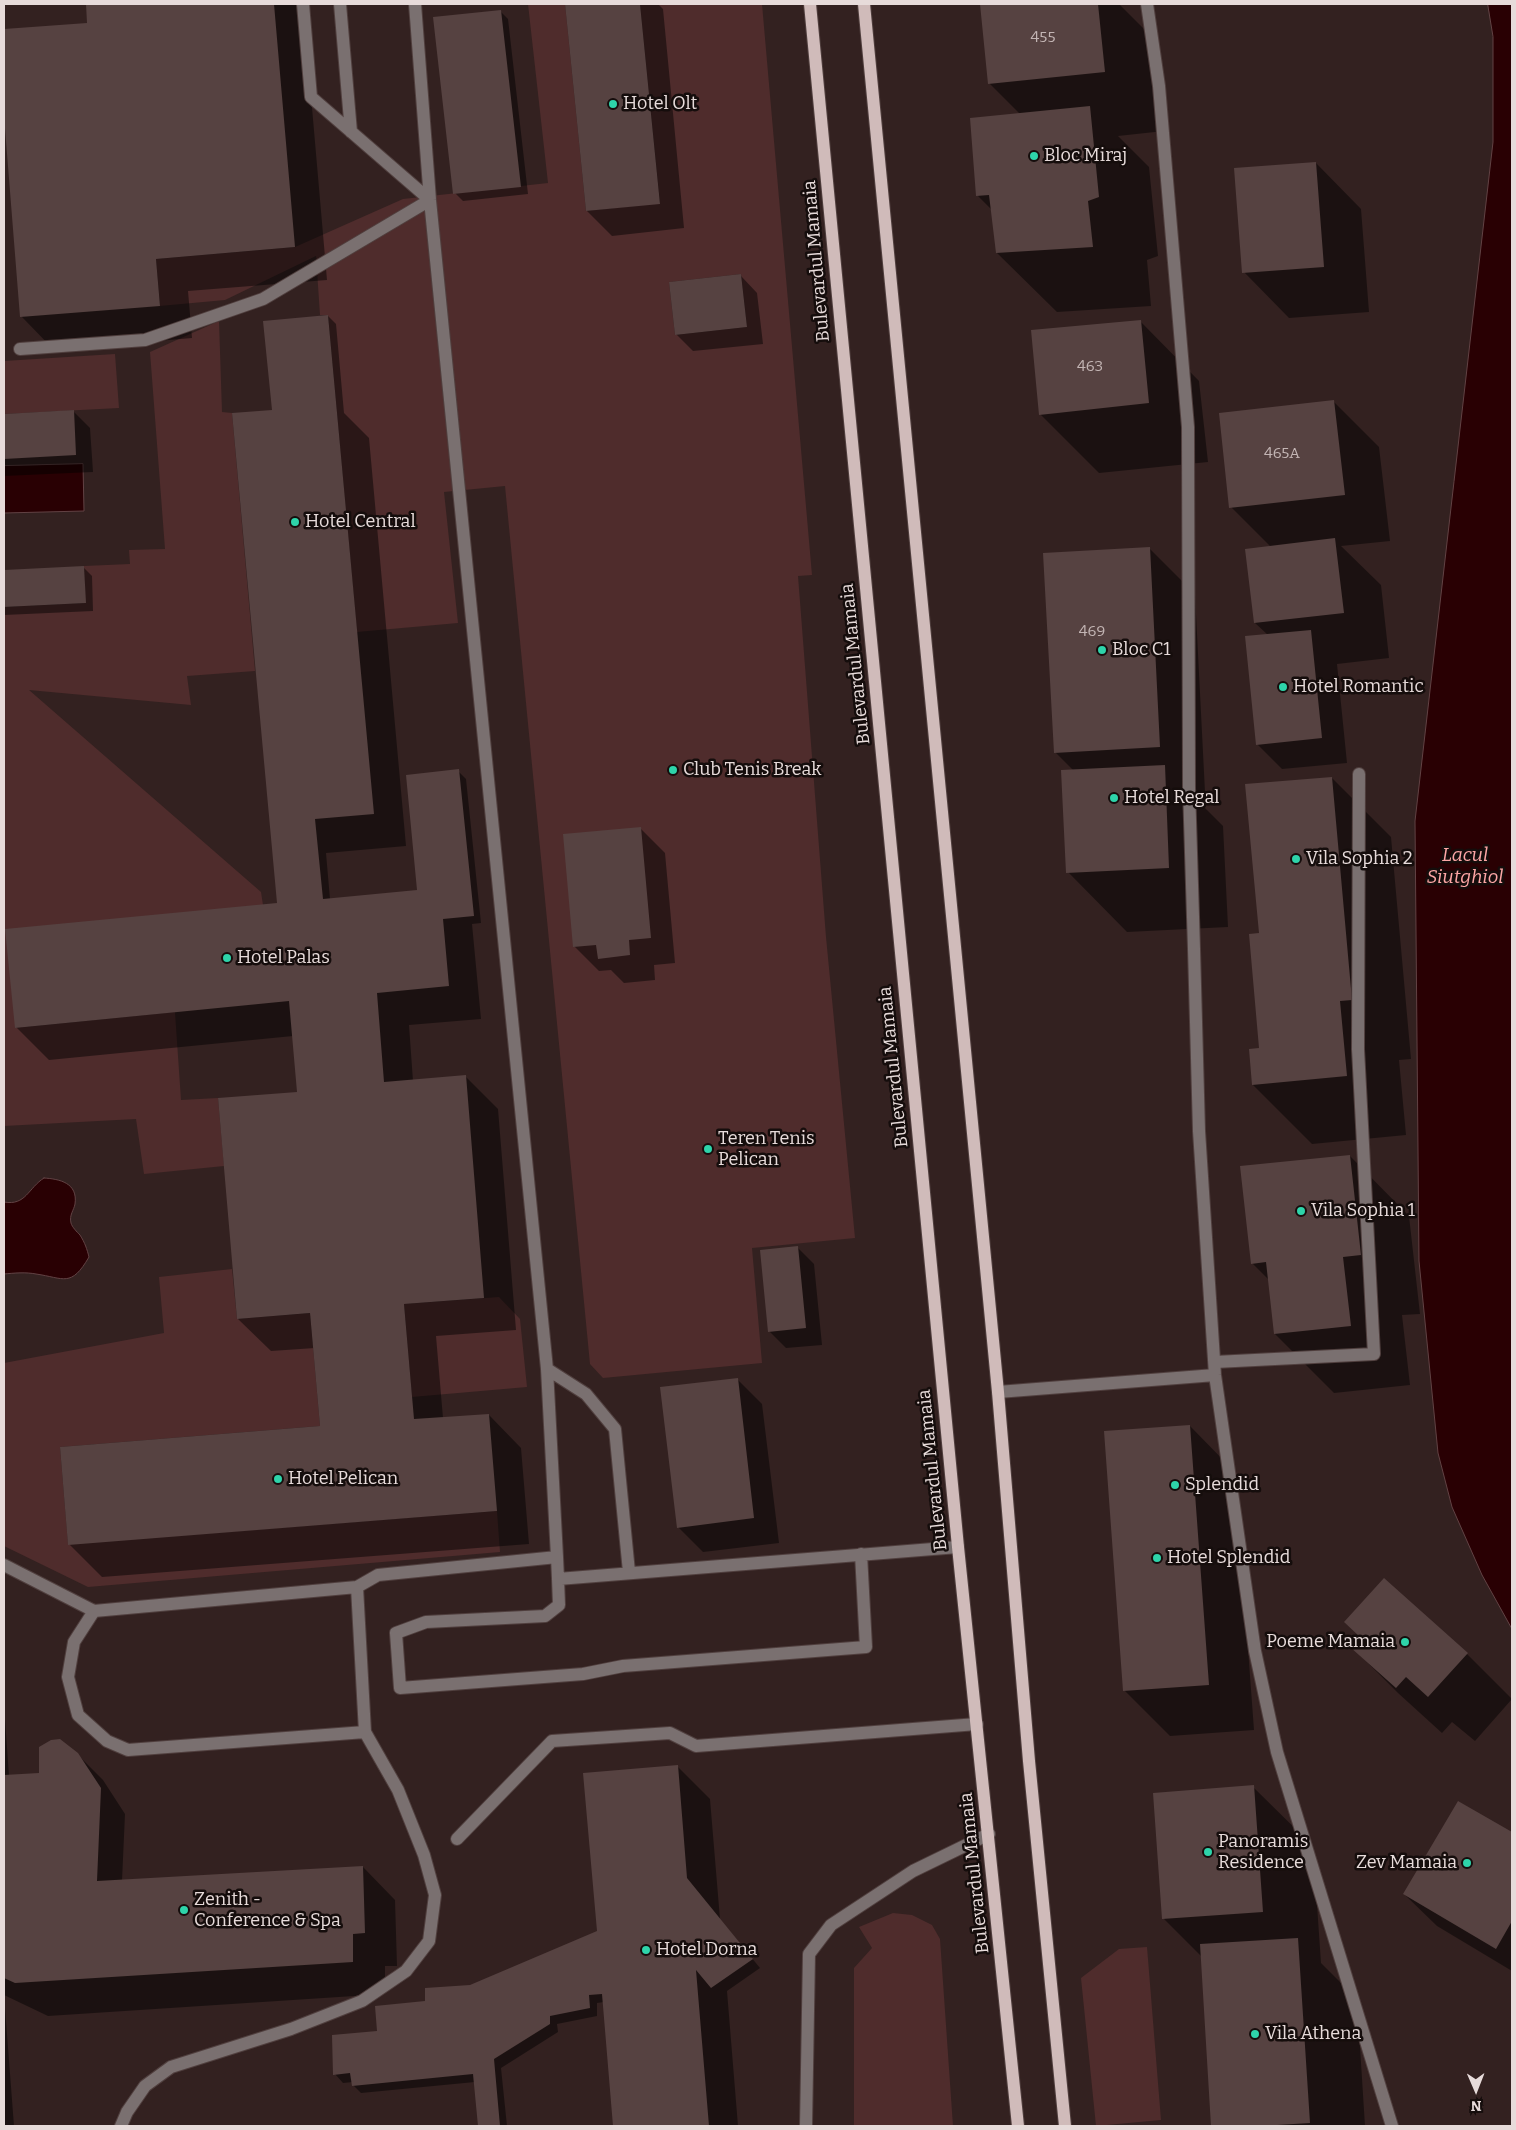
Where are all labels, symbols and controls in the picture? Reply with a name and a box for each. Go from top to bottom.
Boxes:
house number: 455 [1031,29,1055,47]
place label: Hotel Olt [623,93,697,115]
marker: Hotel Olt [607,98,619,110]
place label: Bloc Miraj [1044,145,1127,167]
marker: Bloc Miraj [1028,150,1040,162]
street label: Bulevardul Mamaia [799,179,835,343]
house number: 463 [1077,358,1103,376]
house number: 465A [1264,445,1300,463]
place label: Hotel Central [305,511,416,533]
marker: Hotel Central [289,516,301,528]
street label: Bulevardul Mamaia [837,582,875,746]
house number: 469 [1079,623,1105,641]
place label: Bloc C1 [1112,639,1170,661]
marker: Bloc C1 [1096,644,1108,656]
place label: Hotel Romantic [1293,676,1424,698]
marker: Hotel Romantic [1277,681,1289,693]
place label: Club Tenis Break [683,759,822,781]
marker: Club Tenis Break [667,764,679,776]
place label: Hotel Regal [1124,787,1219,809]
marker: Hotel Regal [1108,792,1120,804]
water label: Lacul Siutghiol [1427,845,1503,889]
place label: Vila Sophia 2 [1306,848,1413,870]
marker: Vila Sophia 2 [1290,853,1302,865]
place label: Hotel Palas [237,947,330,969]
marker: Hotel Palas [221,952,233,964]
street label: Bulevardul Mamaia [875,985,913,1149]
place label: Teren Tenis Pelican [718,1128,815,1170]
marker: Teren Tenis Pelican [702,1143,714,1155]
place label: Vila Sophia 1 [1311,1200,1415,1222]
marker: Vila Sophia 1 [1295,1205,1307,1217]
street label: Bulevardul Mamaia [914,1388,952,1552]
place label: Hotel Pelican [288,1468,398,1490]
marker: Hotel Pelican [272,1473,284,1485]
place label: Splendid [1185,1474,1259,1496]
marker: Splendid [1169,1479,1181,1491]
place label: Hotel Splendid [1167,1547,1290,1569]
marker: Hotel Splendid [1151,1552,1163,1564]
place label: Poeme Mamaia [1266,1631,1395,1653]
marker: Poeme Mamaia [1399,1636,1411,1648]
street label: Bulevardul Mamaia [956,1791,994,1955]
place label: Panoramis Residence [1218,1831,1308,1874]
marker: Panoramis Residence [1202,1846,1214,1858]
place label: Zev Mamaia [1356,1852,1457,1874]
marker: Zev Mamaia [1461,1857,1473,1869]
place label: Zenith - Conference & Spa [194,1889,341,1932]
marker: Zenith - Conference & Spa [178,1904,190,1916]
place label: Hotel Dorna [656,1939,757,1961]
marker: Hotel Dorna [640,1944,652,1956]
place label: Vila Athena [1265,2023,1361,2045]
marker: Vila Athena [1249,2028,1261,2040]
north arrow [1451,2065,1501,2115]
text: N [1471,2097,1482,2114]

